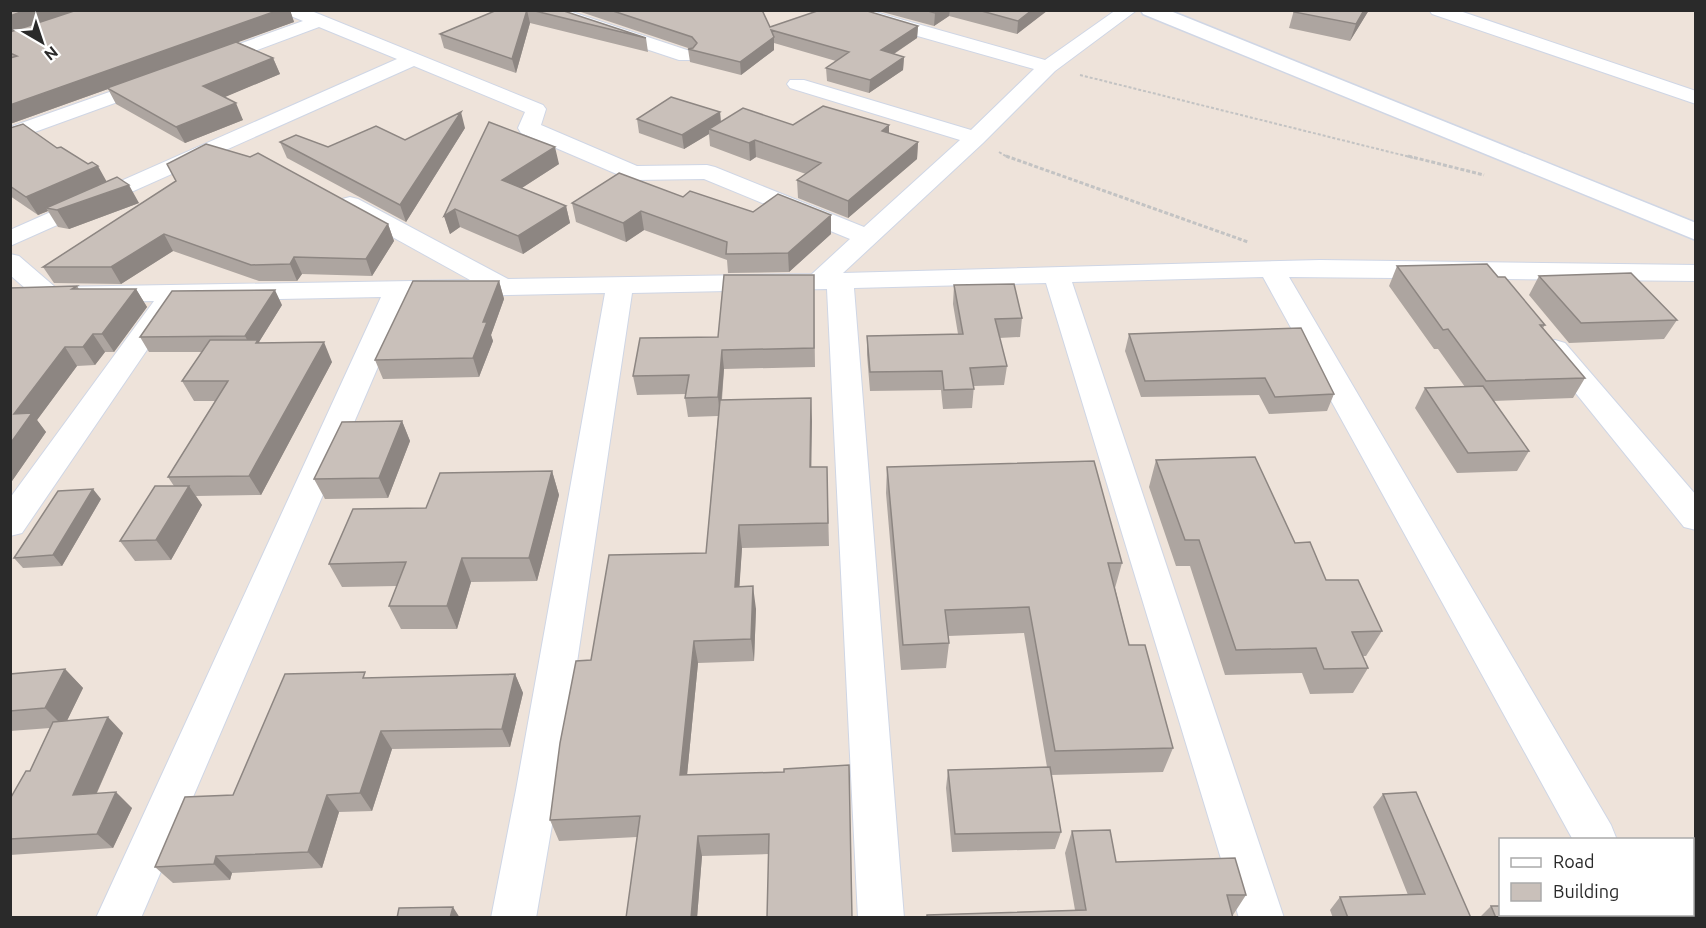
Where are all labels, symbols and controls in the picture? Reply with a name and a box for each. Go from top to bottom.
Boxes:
north arrow [12,12,72,72]
text: N [41,43,62,64]
legend [1499,838,1694,916]
text: Road [1553,851,1595,871]
text: Building [1553,881,1619,901]

